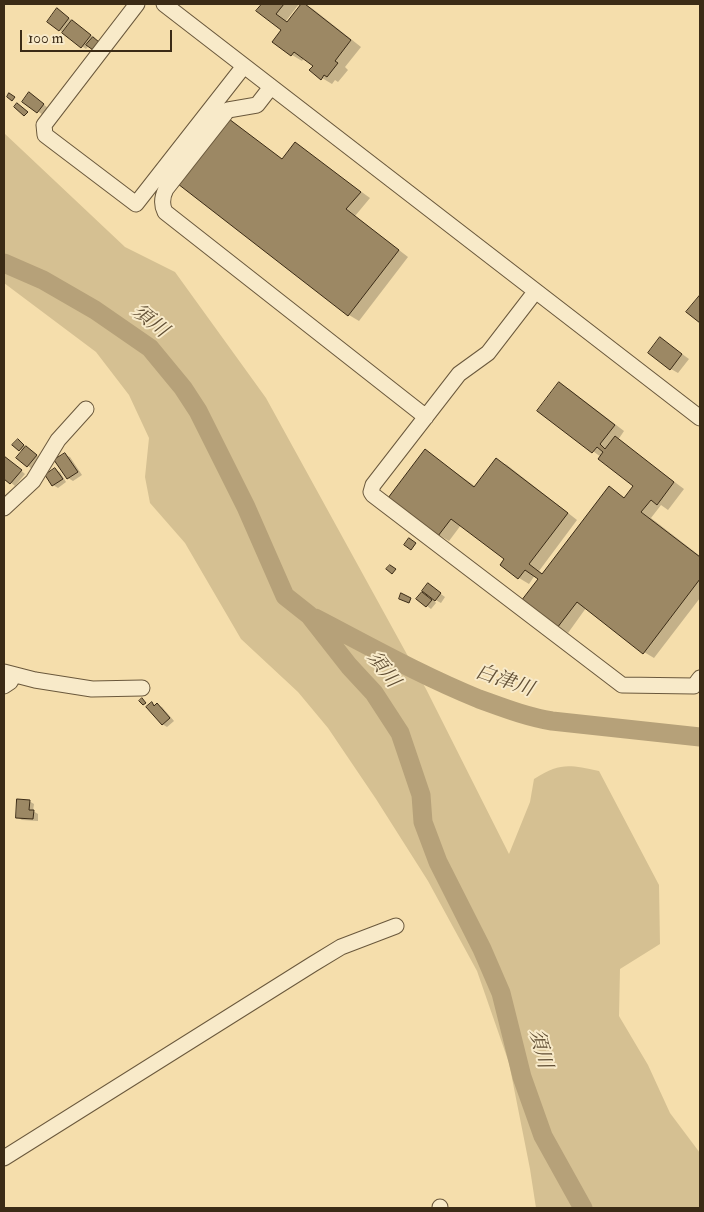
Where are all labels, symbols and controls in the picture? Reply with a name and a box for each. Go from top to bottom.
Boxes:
scale bar [22,20,175,52]
text: 100 m [28,29,63,48]
water label: 須川 [126,300,172,344]
water label: 須川 [360,647,404,693]
water label: 白津川 [472,661,536,703]
water label: 須川 [522,1027,556,1071]

